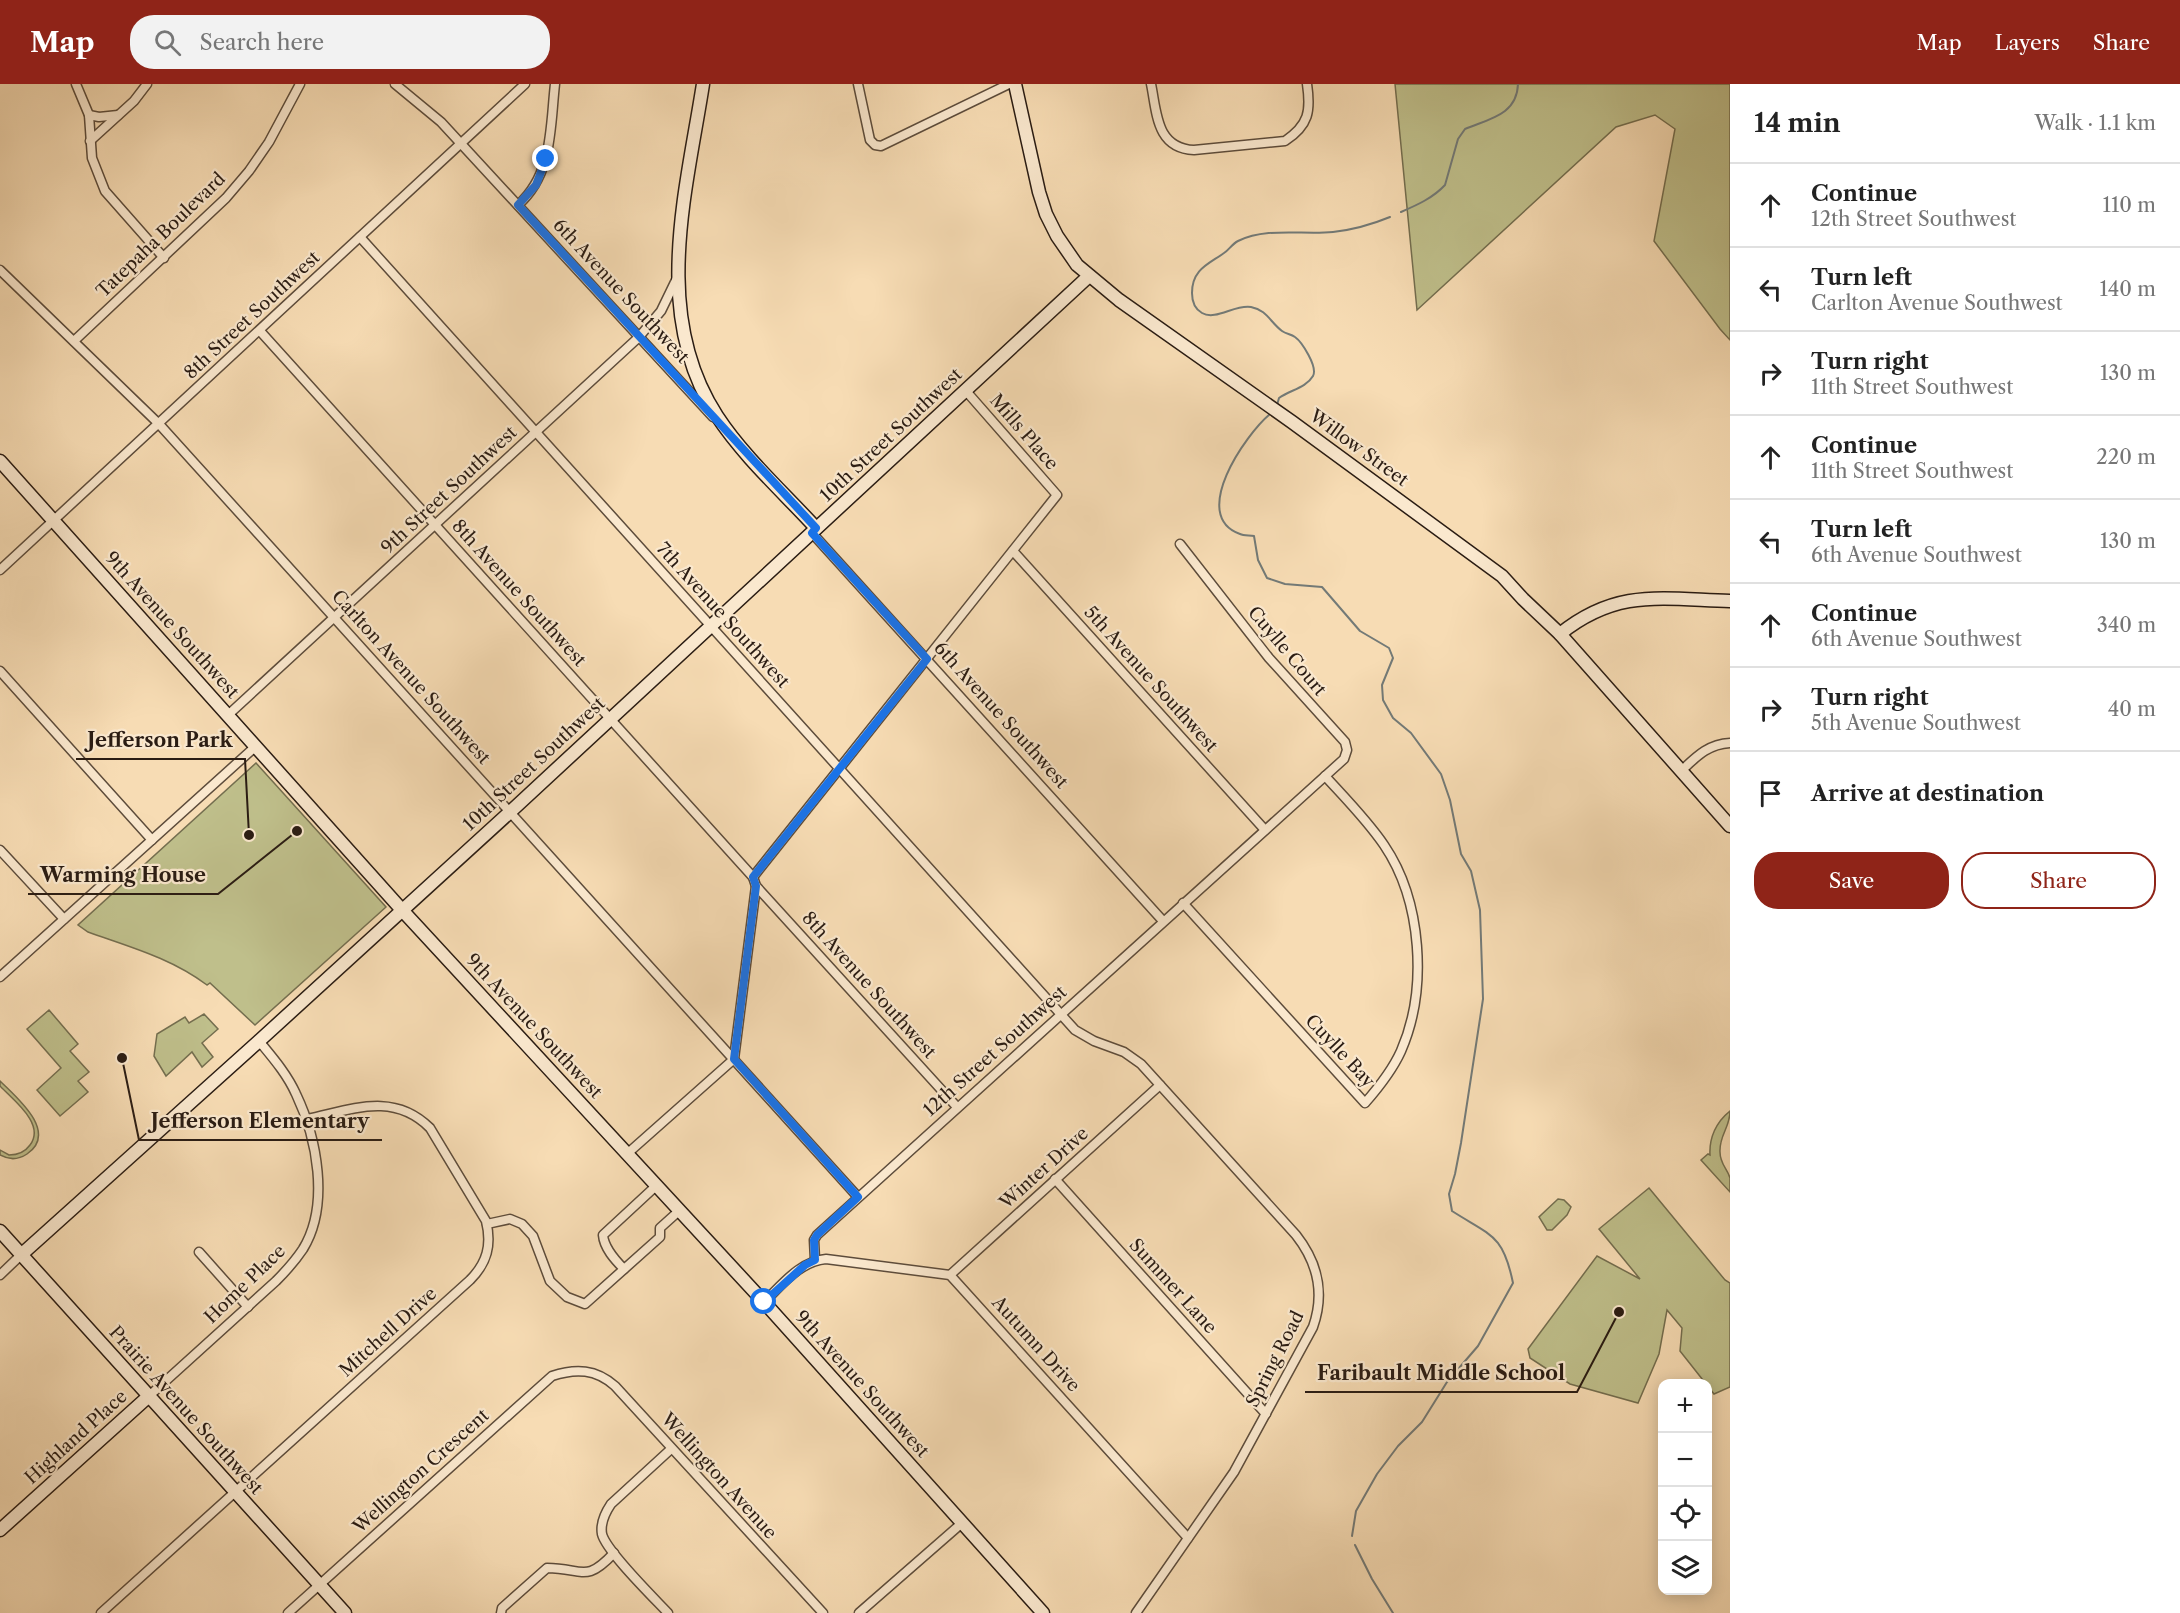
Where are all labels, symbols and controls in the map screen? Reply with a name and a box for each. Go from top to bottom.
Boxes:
search box [130,15,550,69]
text: Map [30,25,94,59]
icon: search [151,26,184,59]
text: Search here [199,29,324,56]
text: Map [1917,30,1962,55]
text: Layers [1995,30,2060,55]
text: Share [2093,30,2150,55]
text: 14 min [1754,107,1841,139]
text: Walk · 1.1 km [2034,111,2156,135]
route end [532,145,558,171]
street label: Tatepaha Boulevard [92,168,230,302]
text: Continue [1811,180,1917,207]
icon: ahead [1754,189,1787,222]
text: 110 m [2103,193,2156,217]
text: 12th Street Southwest [1811,207,2016,231]
street label: 6th Avenue Southwest [548,214,694,368]
street label: 8th Street Southwest [180,246,325,384]
text: Turn left [1811,264,1912,291]
icon: left [1754,273,1787,306]
text: 140 m [2099,277,2156,301]
text: Carlton Avenue Southwest [1811,291,2063,315]
text: Turn right [1811,348,1929,375]
icon: right [1754,357,1787,390]
text: 130 m [2100,361,2156,385]
street label: 10th Street Southwest [816,363,967,506]
text: 11th Street Southwest [1811,375,2013,399]
street label: Mills Place [985,390,1063,474]
street label: Willow Street [1305,404,1413,492]
street label: 9th Street Southwest [377,421,522,559]
text: Continue [1811,432,1917,459]
icon: ahead [1754,441,1787,474]
text: 220 m [2096,445,2156,469]
text: 11th Street Southwest [1811,459,2013,483]
street label: 8th Avenue Southwest [447,515,591,671]
text: Turn left [1811,516,1912,543]
icon: left [1754,525,1787,558]
text: 130 m [2100,529,2156,553]
street label: 7th Avenue Southwest [652,538,794,693]
text: 6th Avenue Southwest [1811,543,2022,567]
street label: 9th Avenue Southwest [100,547,244,703]
street label: Carlton Avenue Southwest [327,585,495,769]
text: Continue [1811,600,1917,627]
street label: 5th Avenue Southwest [1080,601,1223,757]
street label: Cuylle Court [1243,602,1331,701]
icon: ahead [1754,609,1787,642]
text: 340 m [2097,613,2156,637]
text: 6th Avenue Southwest [1811,627,2022,651]
street label: 6th Avenue Southwest [929,637,1073,793]
text: Turn right [1811,684,1929,711]
street label: 10th Street Southwest [459,692,610,835]
icon: right [1754,693,1787,726]
text: 40 m [2108,697,2156,721]
text: 5th Avenue Southwest [1811,711,2021,735]
callout: Jefferson Park [76,721,245,759]
text: Jefferson Park [83,728,234,752]
icon: arrive [1754,777,1787,810]
text: Arrive at destination [1811,780,2044,807]
button: Save [1754,852,1949,909]
button: Share [1961,852,2156,909]
callout: Warming House [28,856,218,894]
text: Warming House [39,863,206,887]
street label: 8th Avenue Southwest [797,907,941,1063]
street label: 9th Avenue Southwest [461,949,607,1103]
street label: 12th Street Southwest [919,981,1072,1121]
street label: Cuylle Bay [1301,1010,1380,1093]
callout: Jefferson Elementary [139,1102,382,1140]
text: Jefferson Elementary [147,1109,370,1133]
street label: Winter Drive [994,1122,1093,1214]
street label: Summer Lane [1125,1234,1221,1338]
street label: Home Place [200,1240,290,1328]
street label: Mitchell Drive [335,1283,441,1381]
route start [750,1288,776,1314]
street label: Autumn Drive [987,1291,1085,1396]
street label: 9th Avenue Southwest [790,1306,934,1462]
street label: Spring Road [1241,1307,1309,1411]
street label: Prairie Avenue Southwest [105,1321,268,1499]
callout: Faribault Middle School [1305,1354,1577,1392]
text: Faribault Middle School [1317,1361,1565,1385]
map controls [1658,1379,1712,1595]
button: + [1658,1379,1712,1433]
street label: Highland Place [20,1385,132,1489]
street label: Wellington Crescent [348,1404,494,1538]
street label: Wellington Avenue [656,1408,781,1544]
button: − [1658,1433,1712,1487]
button: locate [1658,1487,1712,1541]
button: layers [1658,1541,1712,1595]

